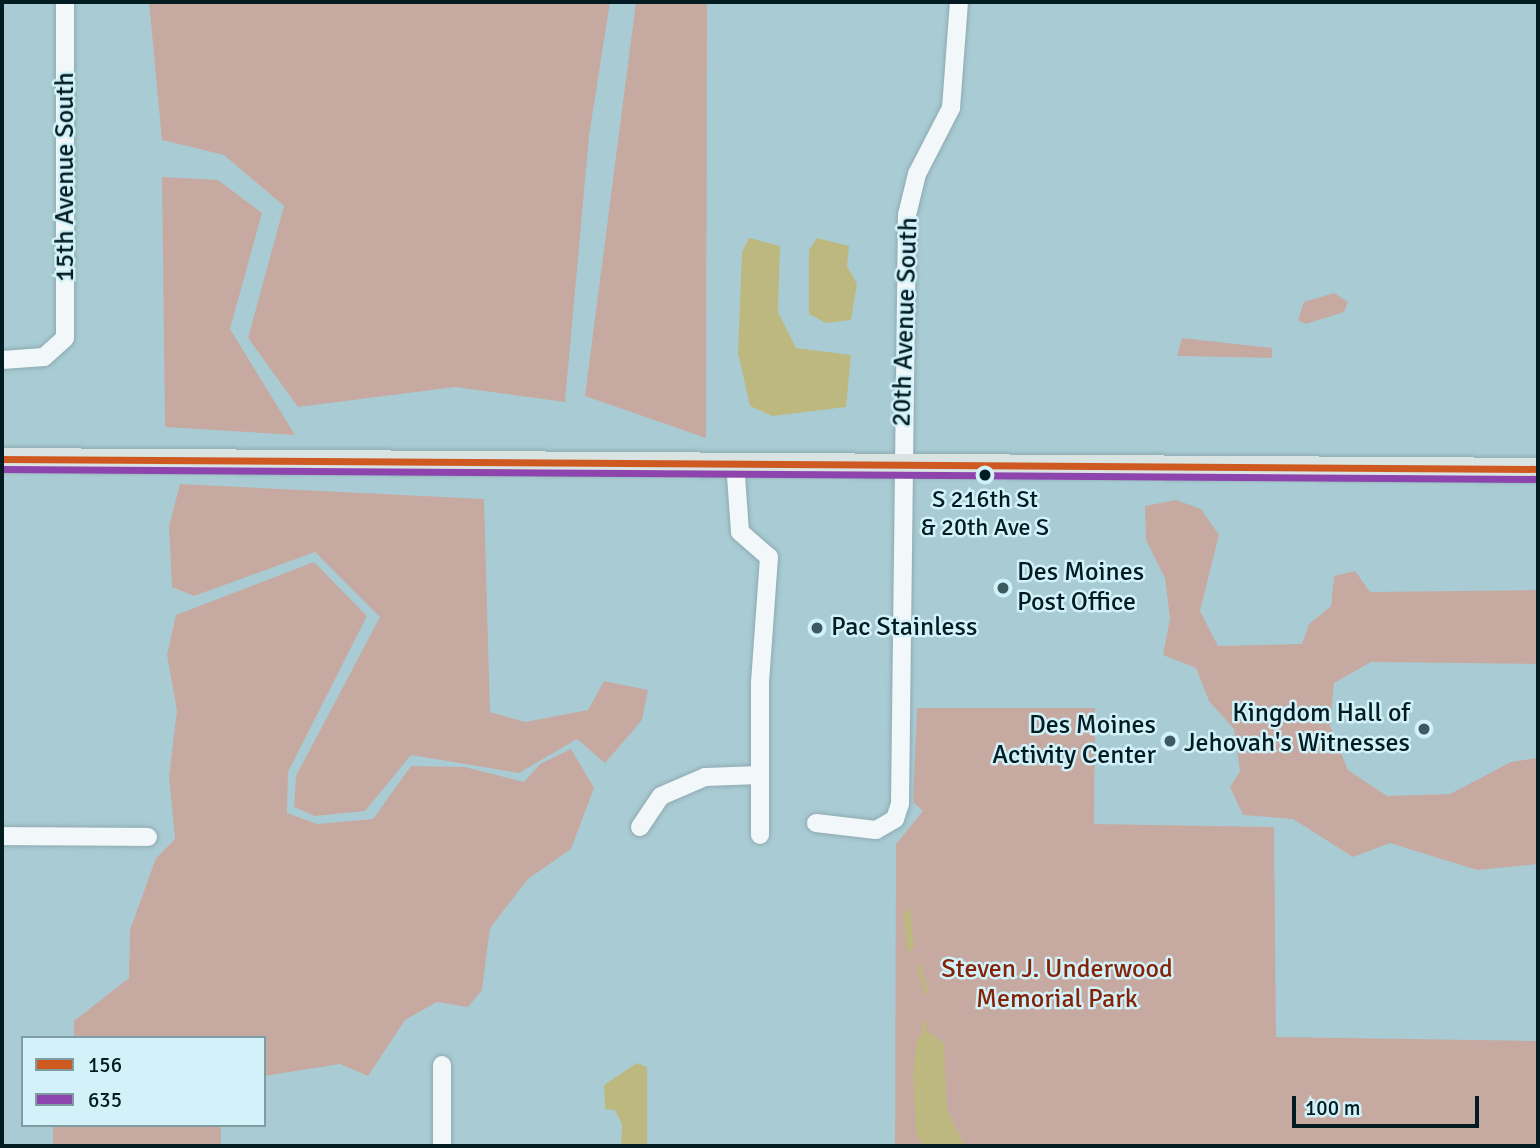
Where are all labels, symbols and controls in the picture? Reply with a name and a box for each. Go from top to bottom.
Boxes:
street label: 15th Avenue South [50,72,82,282]
street label: 20th Avenue South [887,217,925,427]
marker: S 216th St & 20th Ave S [978,468,992,482]
place label: S 216th St & 20th Ave S [921,486,1049,542]
place label: Des Moines Post Office [1017,557,1144,618]
marker: Des Moines Post Office [995,580,1011,596]
place label: Pac Stainless [831,612,977,644]
marker: Pac Stainless [809,620,825,636]
place label: Kingdom Hall of Jehovah's Witnesses [1184,698,1410,760]
place label: Des Moines Activity Center [992,710,1156,772]
marker: Kingdom Hall of Jehovah's Witnesses [1416,721,1432,737]
marker: Des Moines Activity Center [1162,733,1178,749]
park label: Steven J. Underwood Memorial Park [941,954,1173,1016]
legend [21,1036,266,1127]
text: 156 [88,1052,122,1078]
scale bar [1295,1082,1482,1126]
text: 635 [88,1087,122,1113]
text: 100 m [1305,1095,1360,1121]

